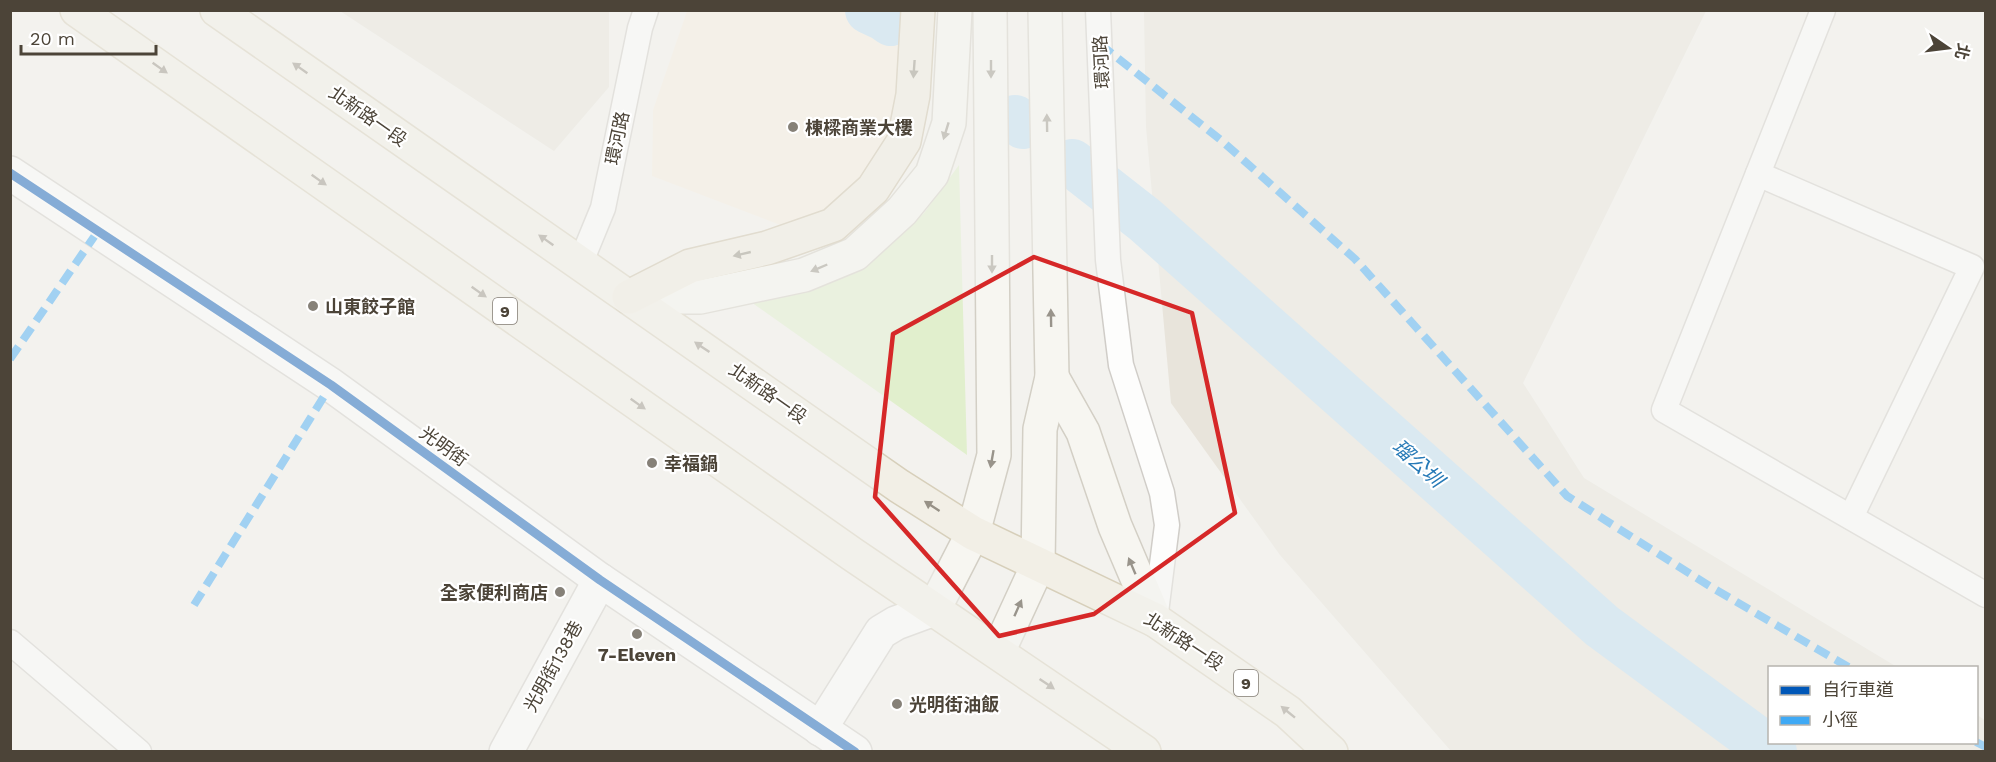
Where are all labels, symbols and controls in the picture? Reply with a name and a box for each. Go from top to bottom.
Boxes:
scale bar [21,18,156,56]
north arrow [1918,18,1978,78]
text: 20 m [30,28,75,49]
street label: 環河路 [1089,34,1113,90]
text: 北 [1951,41,1973,62]
one-way arrow [910,59,919,78]
one-way arrow [986,59,996,78]
one-way arrow [151,62,167,74]
one-way arrow [292,62,308,74]
street label: 北新路一段 [325,82,411,150]
street label: 環河路 [601,109,633,167]
one-way arrow [1042,114,1052,133]
place label: 棟樑商業大樓 [805,117,913,138]
marker: 棟樑商業大樓 [786,120,800,134]
one-way arrow [941,122,950,140]
one-way arrow [311,174,327,186]
one-way arrow [538,234,554,246]
one-way arrow [733,249,751,259]
one-way arrow [987,254,997,273]
one-way arrow [810,264,828,273]
one-way arrow [470,286,486,298]
place label: 山東餃子館 [325,296,415,317]
road number: 9 [493,298,517,324]
marker: 山東餃子館 [306,299,320,313]
one-way arrow [1046,309,1055,328]
one-way arrow [695,341,711,353]
street label: 北新路一段 [725,359,811,427]
one-way arrow [630,398,646,410]
street label: 光明街 [416,422,472,470]
water label: 瑠公圳 [1388,434,1451,494]
one-way arrow [987,449,996,468]
place label: 幸福鍋 [664,453,718,474]
marker: 幸福鍋 [645,456,659,470]
one-way arrow [923,501,940,512]
one-way arrow [1127,557,1137,575]
place label: 全家便利商店 [440,582,548,603]
marker: 全家便利商店 [553,585,567,599]
one-way arrow [1014,600,1023,617]
street label: 北新路一段 [1141,608,1227,674]
street label: 光明街138巷 [519,617,587,715]
marker: 7-Eleven [630,627,644,641]
place label: 7-Eleven [598,644,676,665]
legend [1768,666,1978,744]
road number: 9 [1234,670,1258,696]
one-way arrow [1039,679,1055,690]
text: 自行車道 [1822,679,1894,700]
place label: 光明街油飯 [909,694,999,715]
marker: 光明街油飯 [890,697,904,711]
one-way arrow [1280,707,1295,719]
text: 小徑 [1822,709,1858,730]

